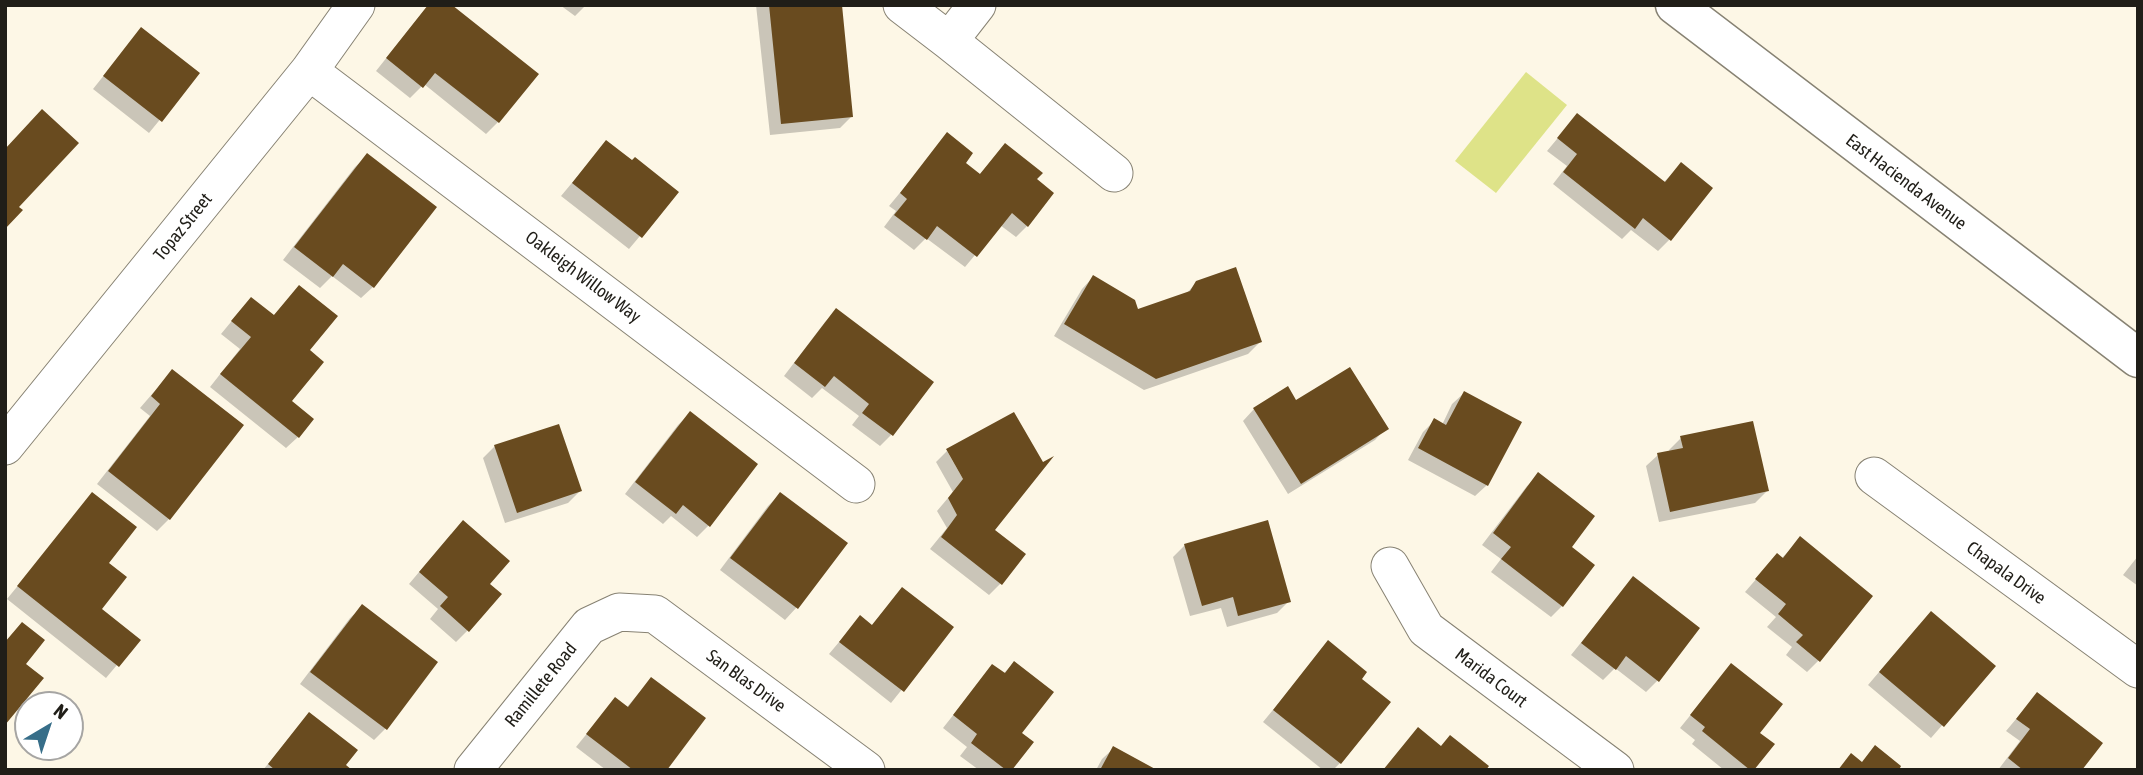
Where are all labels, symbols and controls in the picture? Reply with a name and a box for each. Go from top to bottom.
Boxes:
street label: East Hacienda Avenue [1841,130,1971,234]
street label: Topaz Street [149,189,217,265]
street label: Oakleigh Willow Way [521,227,645,327]
street label: Chapala Drive [1962,537,2050,609]
street label: Ramillete Road [501,639,581,731]
street label: Marida Court [1451,644,1531,712]
street label: San Blas Drive [702,645,790,717]
north arrow [14,691,84,761]
text: N [50,699,72,723]

